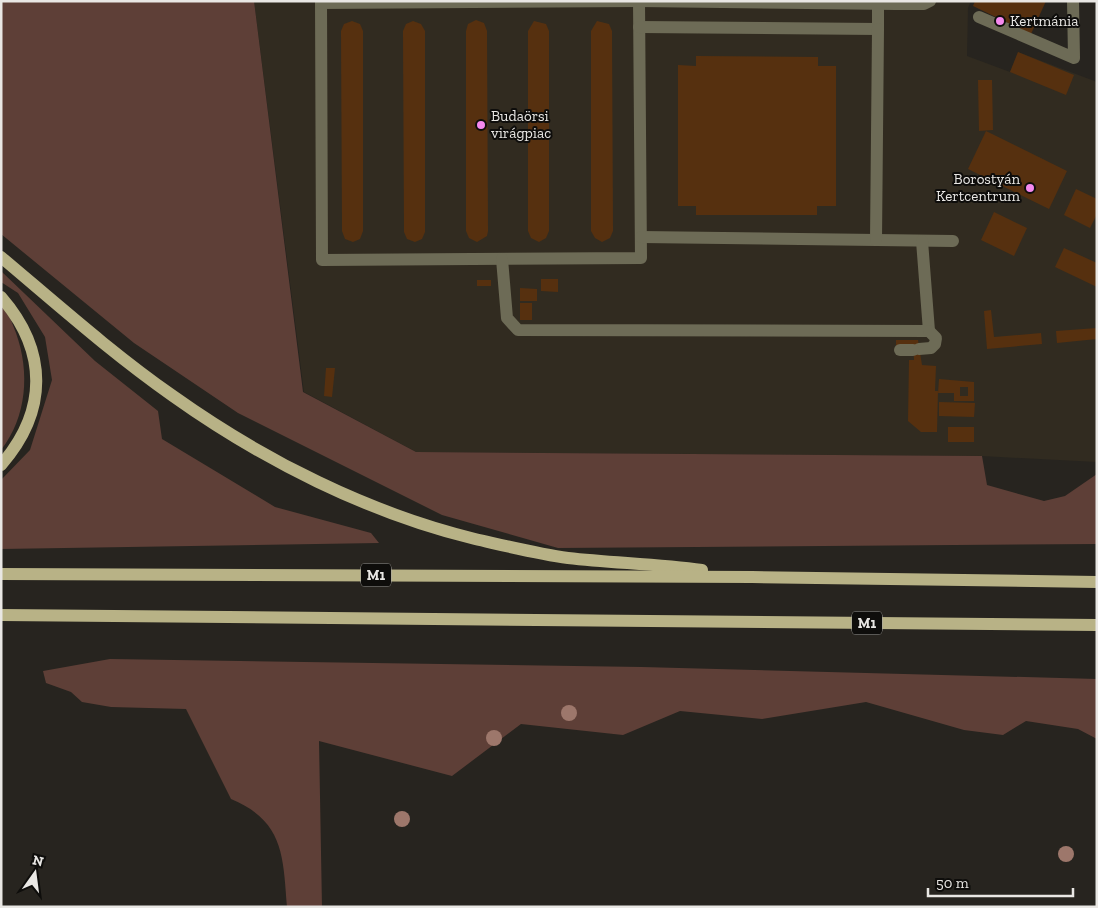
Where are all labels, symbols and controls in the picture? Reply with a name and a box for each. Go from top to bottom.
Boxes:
place label: Kertmánia [1010,12,1078,30]
marker: Kertmánia [994,15,1006,27]
place label: Budaörsi virágpiac [491,107,551,142]
marker: Budaörsi virágpiac [475,119,487,131]
place label: Borostyán Kertcentrum [936,170,1020,205]
marker: Borostyán Kertcentrum [1024,182,1036,194]
road number: M1 [361,564,391,586]
road number: M1 [852,612,882,634]
north arrow [10,848,60,898]
text: N [31,851,46,870]
scale bar [928,866,1073,898]
text: 50 m [936,874,969,892]

